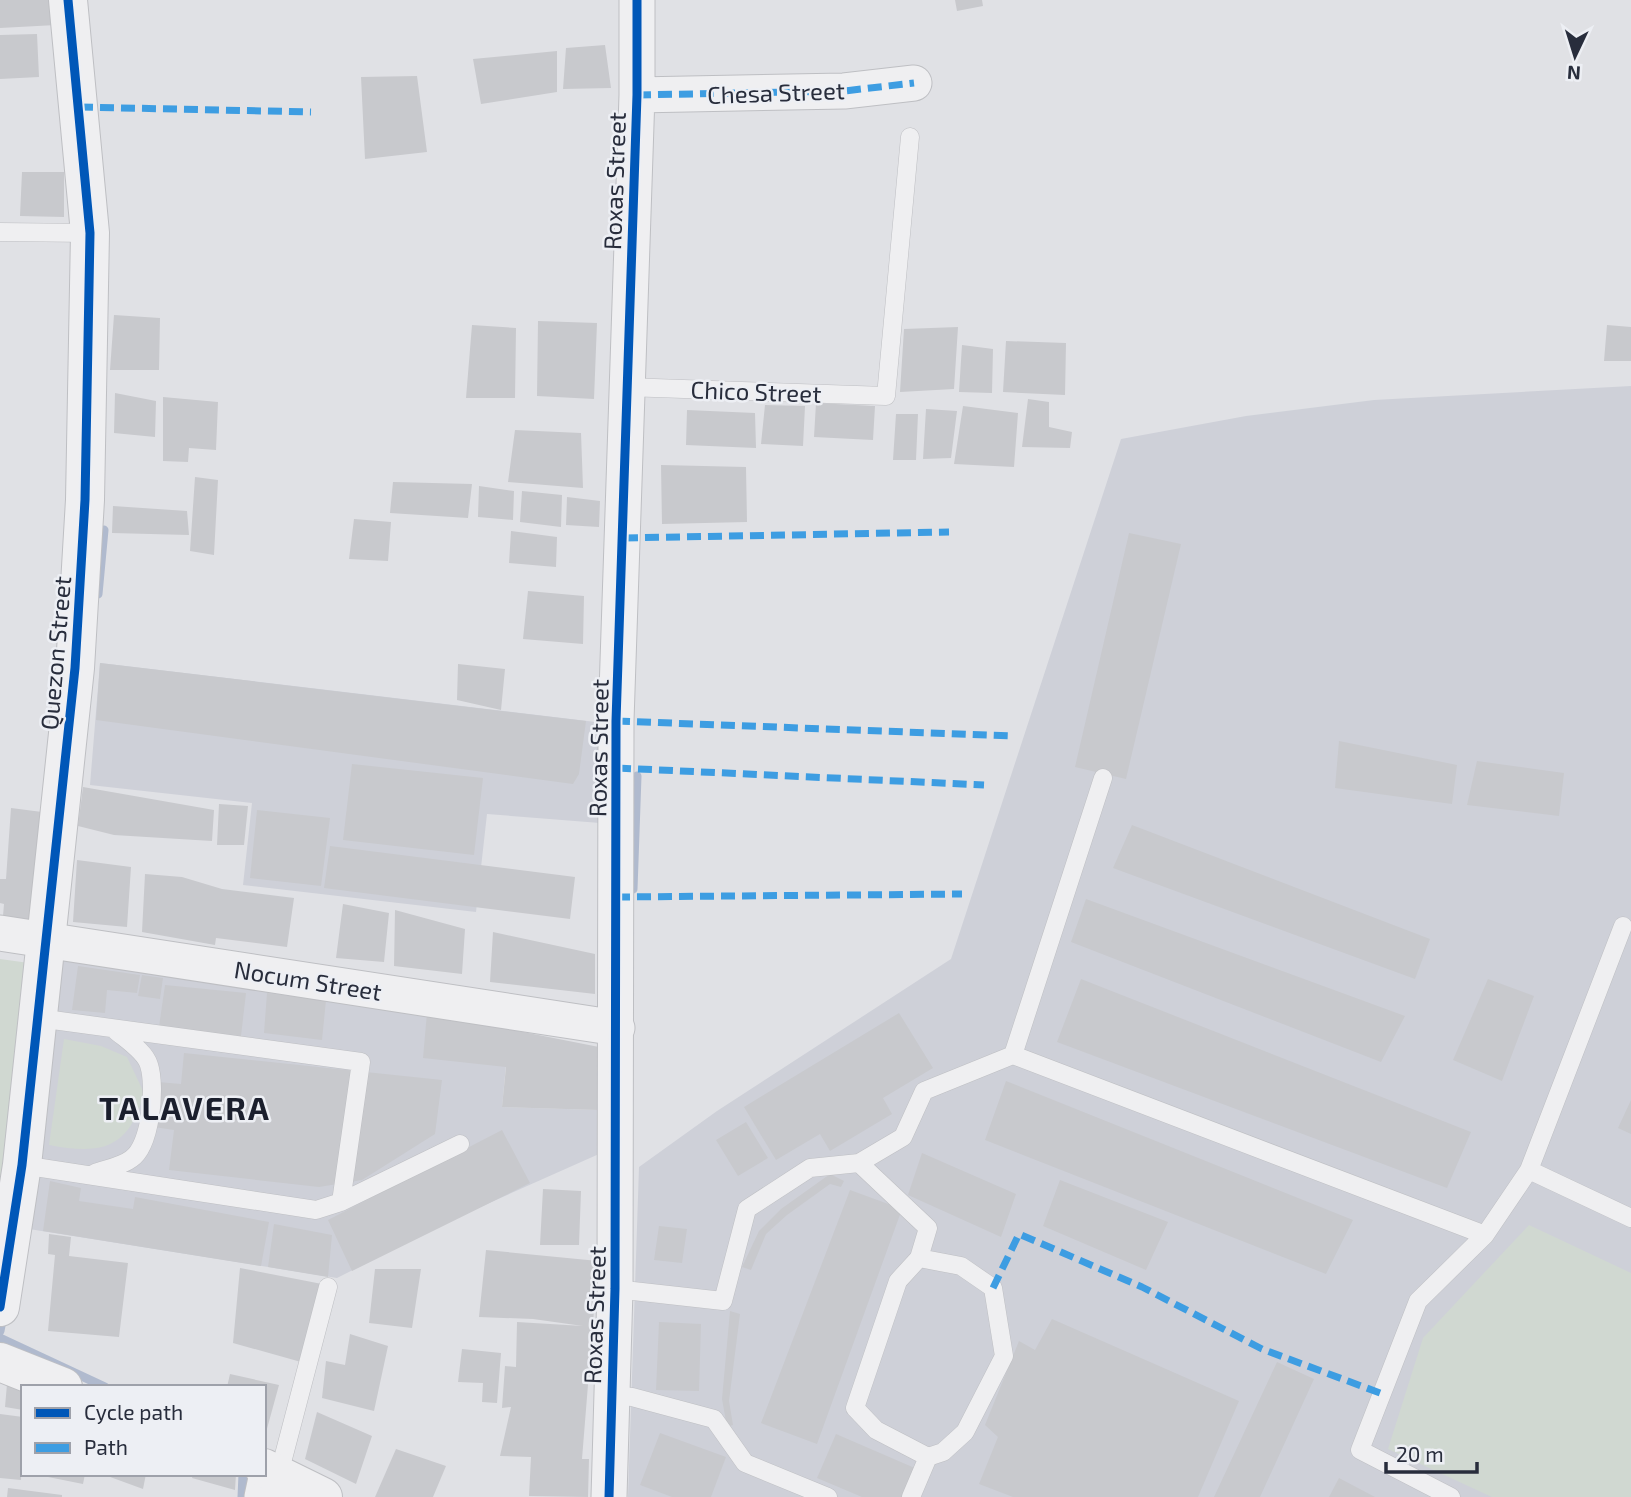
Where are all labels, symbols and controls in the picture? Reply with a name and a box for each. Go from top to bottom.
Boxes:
north arrow [1540,21,1610,91]
text: N [1566,62,1581,85]
street label: Chesa Street [707,75,845,109]
street label: Roxas Street [597,111,631,251]
street label: Chico Street [690,374,822,408]
street label: Quezon Street [34,575,76,731]
street label: Roxas Street [582,679,614,817]
street label: Nocum Street [232,954,384,1006]
district label: TALAVERA [99,1088,271,1126]
street label: Roxas Street [577,1245,611,1385]
legend [21,1385,266,1476]
text: Cycle path [84,1399,183,1424]
scale bar [1386,1430,1477,1474]
text: Path [84,1434,128,1459]
text: 20 m [1396,1441,1444,1466]

